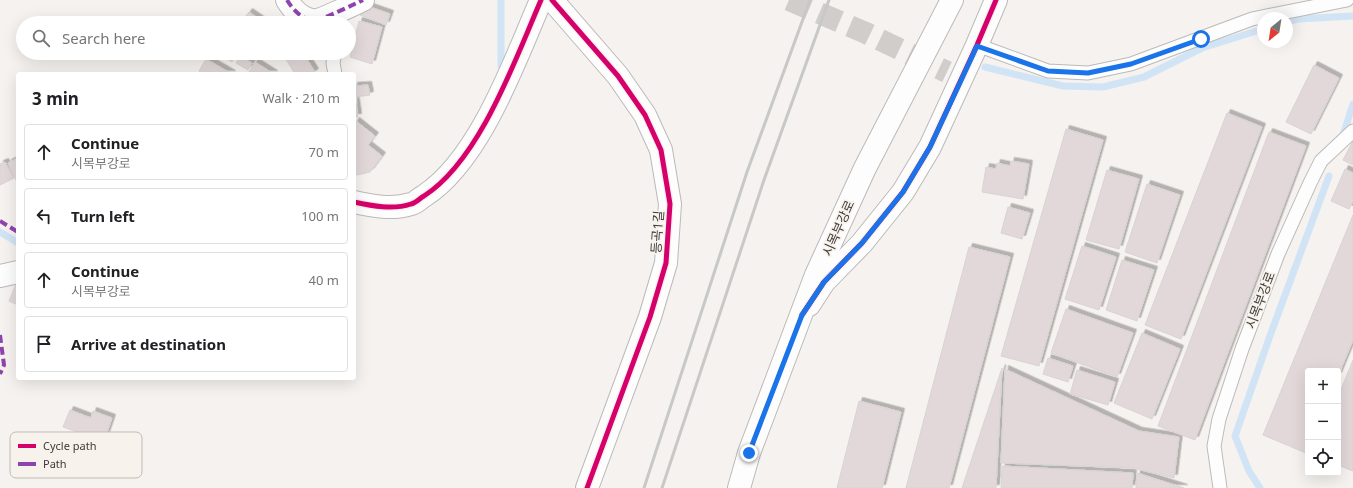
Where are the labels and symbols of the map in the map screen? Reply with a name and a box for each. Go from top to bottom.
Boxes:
north arrow [1257,12,1293,48]
route start [1192,30,1210,48]
street label: 시목부강로 [818,197,858,259]
street label: 등곡1길 [647,210,667,254]
street label: 시목부강로 [1241,269,1279,331]
legend [10,432,142,478]
text: Cycle path [43,438,96,453]
route end [740,444,758,462]
text: Path [43,456,67,471]

